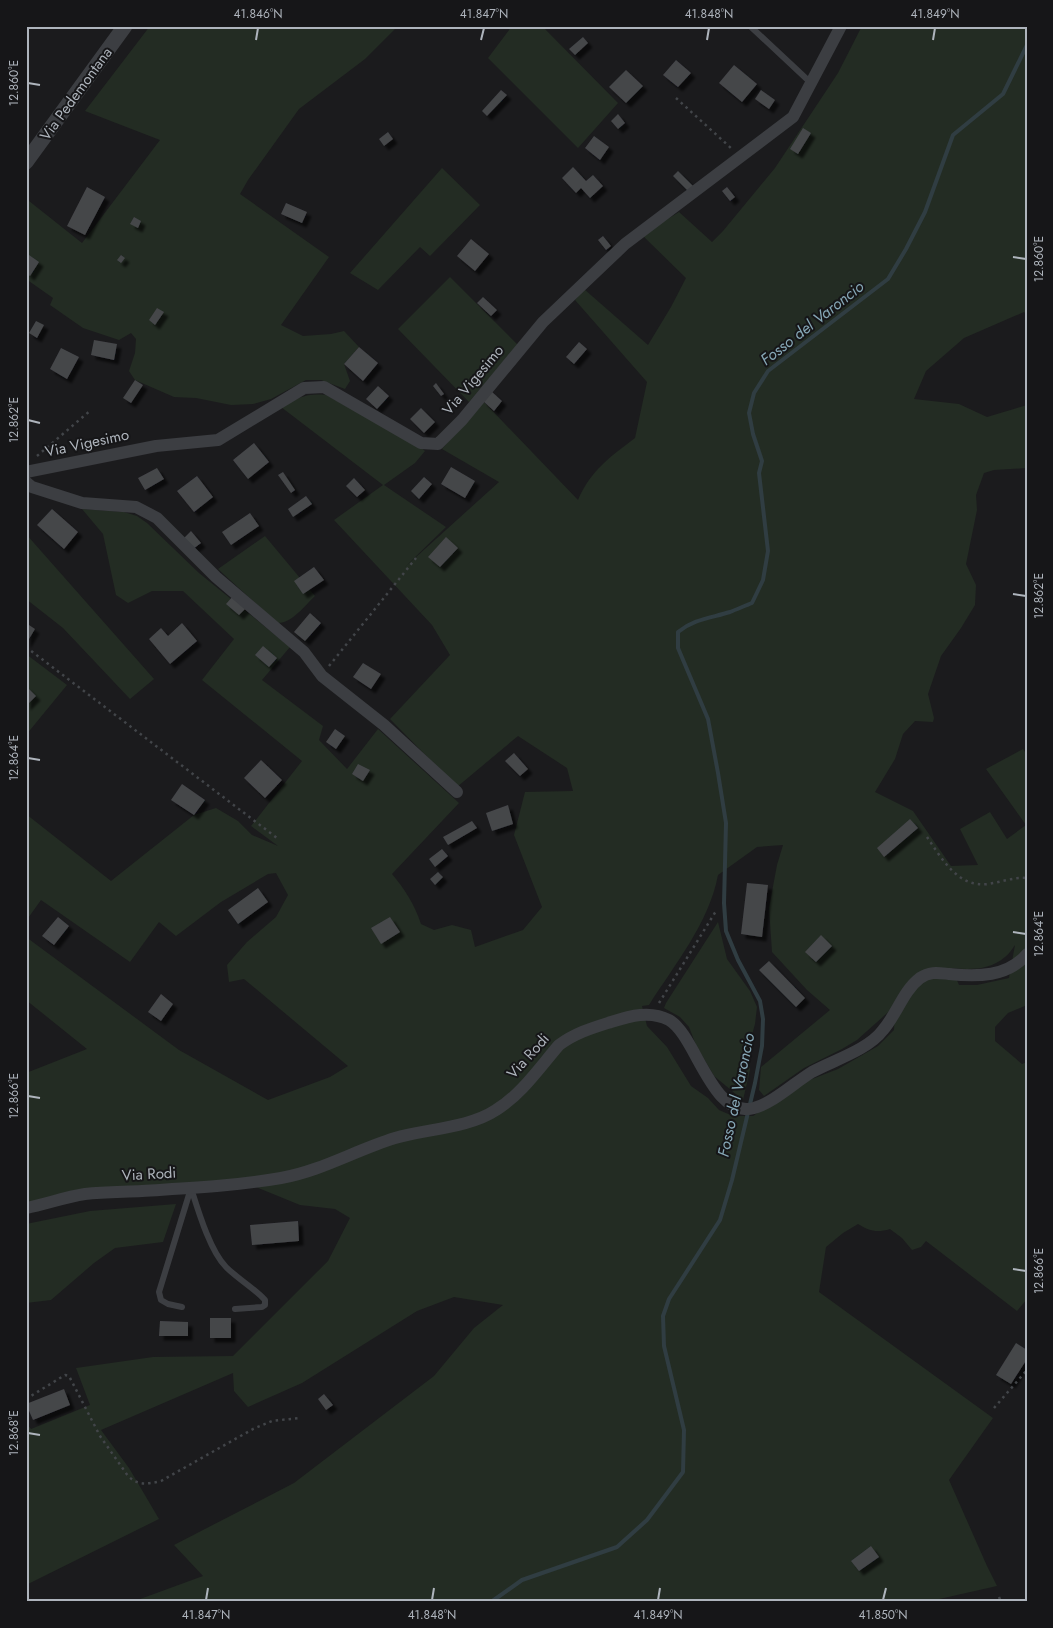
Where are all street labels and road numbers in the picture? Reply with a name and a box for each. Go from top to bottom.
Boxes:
street label: Via Pedemontana [34,43,118,145]
street label: Via Vigesimo [437,340,509,420]
street label: Via Vigesimo [43,423,131,463]
street label: Via Rodi [502,1028,554,1084]
street label: Via Rodi [121,1162,177,1186]

